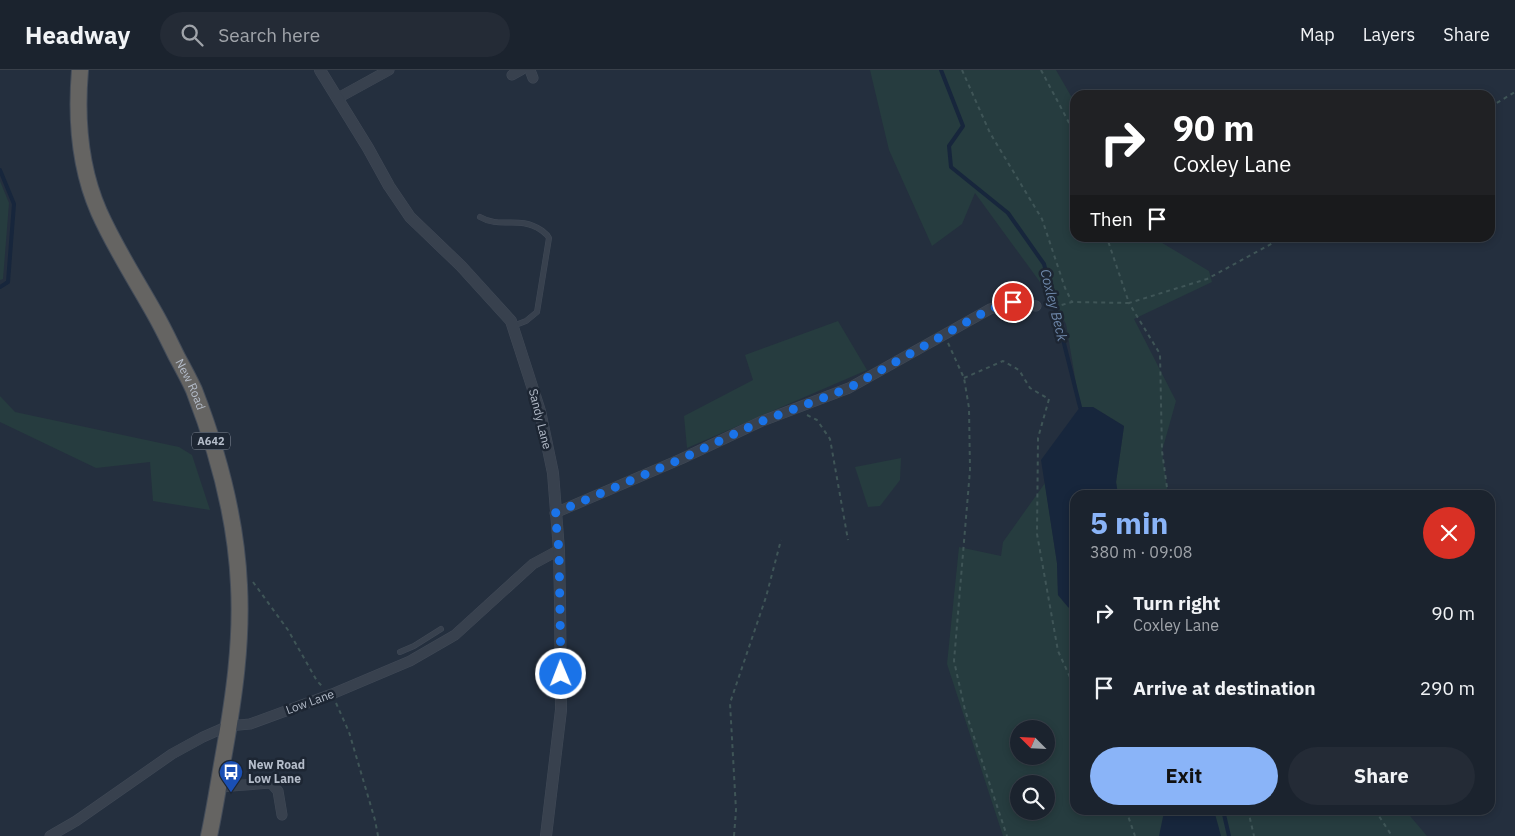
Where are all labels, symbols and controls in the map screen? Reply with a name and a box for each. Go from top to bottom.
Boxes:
search box [160,12,510,57]
text: Headway [25,19,130,51]
icon: search [178,21,206,49]
text: Search here [218,23,320,47]
text: Map [1300,23,1335,46]
text: Layers [1363,23,1415,46]
text: Share [1443,23,1490,46]
text: 90 m [1173,105,1255,151]
icon: right [1090,110,1155,175]
text: Coxley Lane [1173,149,1291,178]
icon: arrive [1143,205,1171,233]
text: Then [1090,207,1133,231]
water label: Coxley Beck [1036,267,1072,344]
pin [992,281,1034,323]
icon: arrive [999,288,1027,316]
street label: New Road [172,356,209,412]
street label: Sandy Lane [526,387,555,451]
road number: A642 [192,432,230,450]
text: 5 min [1090,503,1168,542]
button: close [1423,507,1475,559]
text: 380 m · 09:08 [1090,542,1192,562]
text: Turn right [1133,591,1220,615]
icon: right [1090,599,1118,627]
text: 90 m [1431,601,1475,625]
text: Coxley Lane [1133,615,1219,635]
position arrow [534,647,586,699]
icon: arrive [1090,674,1118,702]
text: Arrive at destination [1133,676,1316,700]
text: 290 m [1420,676,1475,700]
street label: Low Lane [284,686,336,717]
north arrow [1010,720,1055,765]
map controls [1010,720,1055,820]
button: Exit [1090,747,1278,805]
button: Share [1288,747,1475,805]
place label: New Road Low Lane [248,757,305,786]
bus stop icon: New Road Low Lane [218,759,244,793]
button: search [1010,775,1055,820]

